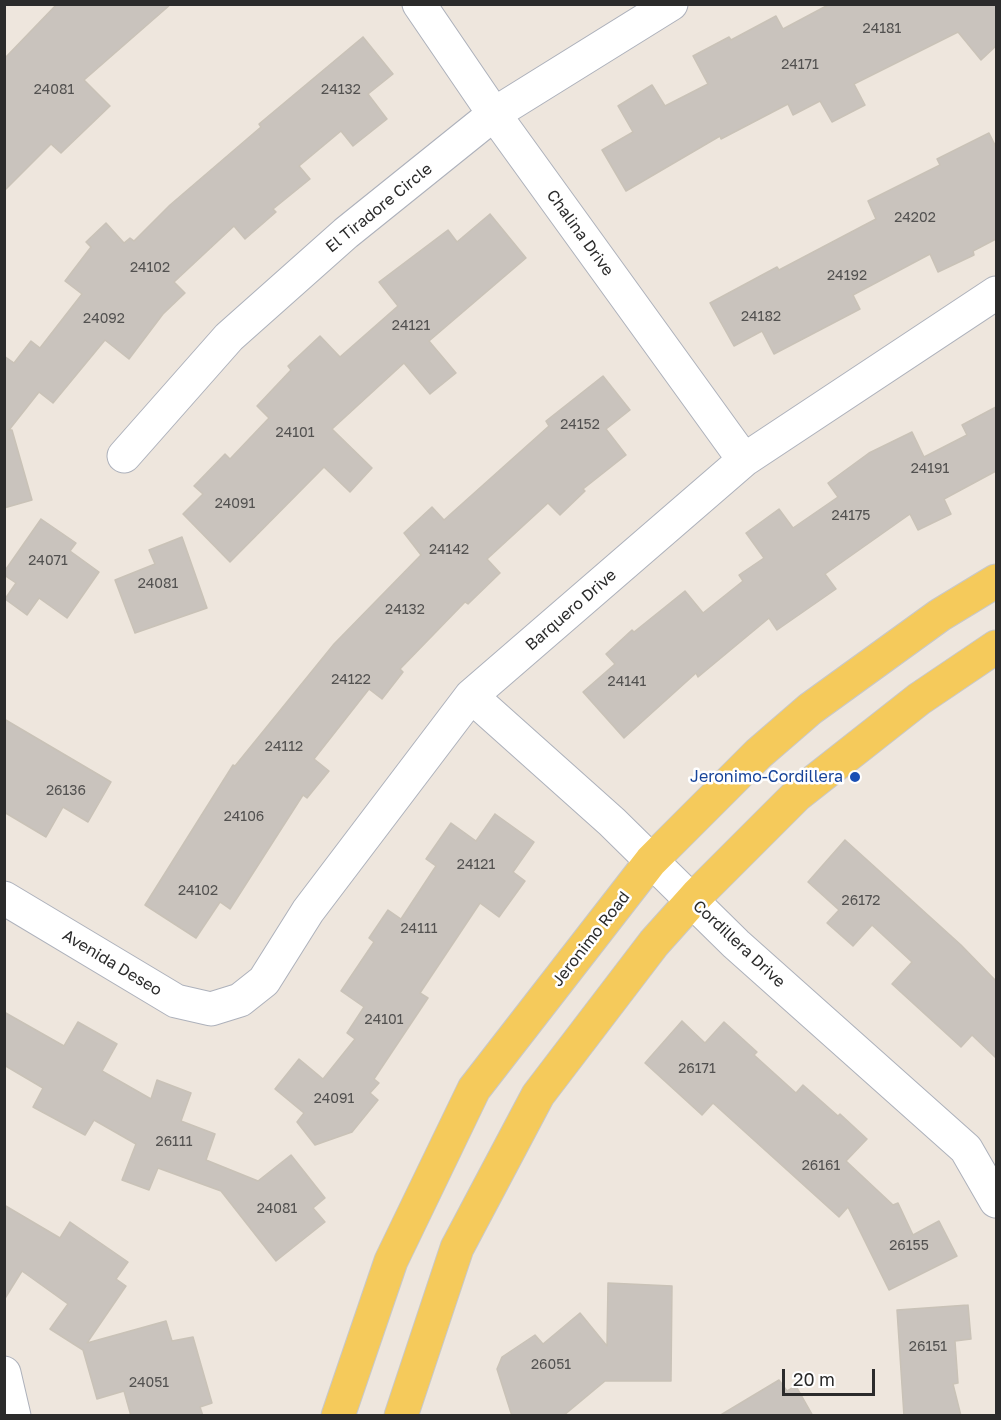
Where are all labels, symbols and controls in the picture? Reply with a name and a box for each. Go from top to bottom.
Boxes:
house number: 24181 [863,21,901,37]
house number: 24171 [781,57,819,73]
house number: 24081 [34,82,74,98]
house number: 24132 [321,82,361,98]
street label: El Tiradore Circle [322,159,436,257]
street label: Chalina Drive [542,186,618,280]
house number: 24202 [894,210,936,226]
house number: 24102 [130,260,170,276]
house number: 24192 [827,268,867,284]
house number: 24182 [741,309,781,325]
house number: 24092 [83,311,125,327]
house number: 24121 [392,318,430,334]
house number: 24152 [560,417,600,433]
house number: 24101 [276,425,314,441]
house number: 24191 [911,461,949,477]
house number: 24091 [215,496,255,512]
house number: 24175 [832,508,870,524]
house number: 24142 [429,542,469,558]
house number: 24071 [28,553,68,569]
street label: Barquero Drive [522,565,620,655]
house number: 24081 [138,576,178,592]
house number: 24132 [385,602,425,618]
house number: 24122 [331,672,371,688]
house number: 24141 [608,674,646,690]
house number: 24112 [265,739,303,755]
place label: Jeronimo-Cordillera [690,767,843,787]
marker: Jeronimo-Cordillera [848,770,862,784]
house number: 26136 [46,783,86,799]
house number: 24106 [224,809,264,825]
house number: 24121 [457,857,495,873]
house number: 24102 [178,883,218,899]
street label: Jeronimo Road [548,888,634,990]
house number: 26172 [842,893,880,909]
street label: Cordillera Drive [689,896,789,992]
house number: 24111 [400,921,438,937]
street label: Avenida Deseo [59,926,165,1000]
house number: 24101 [365,1012,403,1028]
house number: 26171 [678,1061,716,1077]
house number: 24091 [314,1091,354,1107]
house number: 26111 [156,1134,192,1150]
house number: 26161 [802,1158,840,1174]
house number: 24081 [257,1201,297,1217]
house number: 26155 [889,1238,929,1254]
house number: 26151 [909,1339,947,1355]
house number: 26051 [531,1357,571,1373]
scale bar [785,1357,878,1395]
text: 20 m [793,1368,835,1390]
house number: 24051 [129,1375,169,1391]

